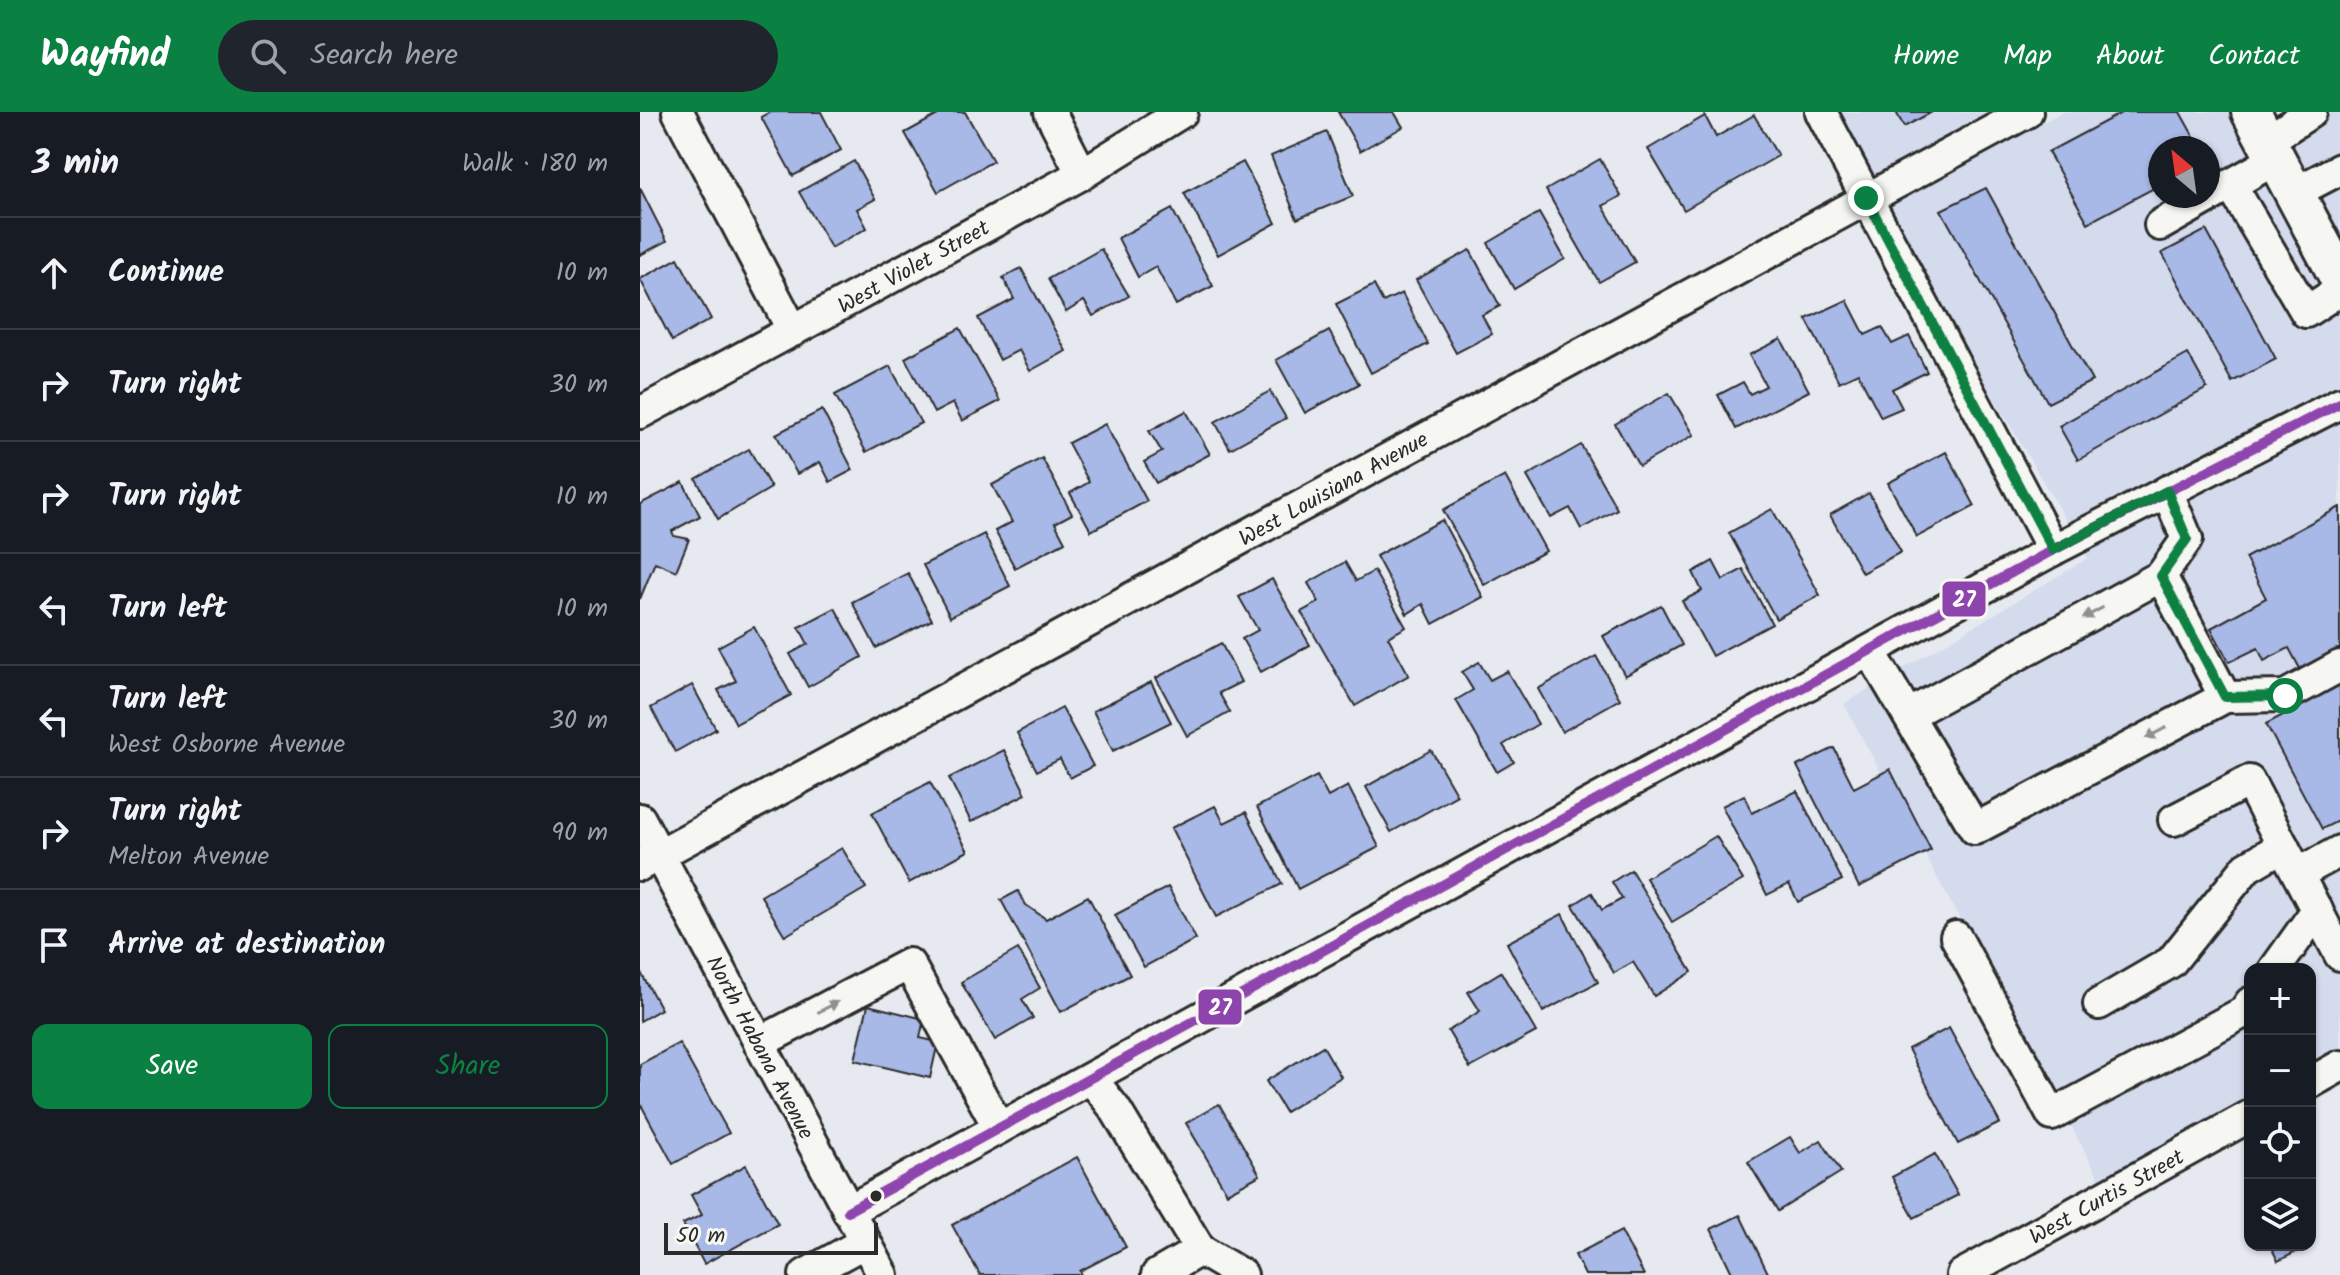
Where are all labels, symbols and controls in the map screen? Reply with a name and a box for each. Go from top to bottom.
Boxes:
search box [218,20,778,92]
text: Wayfind [40,26,170,86]
text: Search here [310,32,458,80]
icon: search [246,34,290,78]
text: Home [1893,34,1959,79]
text: Map [2003,34,2052,79]
text: About [2096,34,2164,79]
text: Contact [2208,34,2300,79]
north arrow [2148,136,2220,208]
text: 3 min [32,137,119,191]
text: Walk · 180 m [462,143,608,185]
route end [1848,180,1884,216]
street label: West Violet Street [832,212,997,324]
text: Continue [108,249,224,297]
icon: ahead [32,251,76,295]
text: 10 m [556,252,608,294]
text: Turn right [108,361,241,409]
icon: right [32,363,76,407]
text: 30 m [549,364,608,406]
street label: West Louisiana Avenue [1233,423,1436,557]
text: Turn right [108,473,241,521]
icon: right [32,475,76,519]
text: 10 m [556,476,608,518]
line badge: 27 [1941,580,1987,618]
text: 27 [1952,584,1976,619]
text: Turn left [108,585,227,633]
icon: left [32,587,76,631]
text: 10 m [556,588,608,630]
one-way arrow [2081,607,2104,620]
text: Turn left [108,676,227,724]
route start [2267,678,2303,714]
icon: left [32,699,76,743]
text: 30 m [549,700,608,742]
text: West Osborne Avenue [108,724,345,766]
one-way arrow [2145,727,2168,740]
text: Turn right [108,788,241,836]
icon: right [32,811,76,855]
text: 90 m [551,812,608,854]
text: Melton Avenue [108,836,269,878]
text: Arrive at destination [108,921,385,969]
icon: arrive [32,923,76,967]
street label: North Habana Avenue [695,950,822,1146]
map controls [2244,963,2316,1251]
button: + [2244,963,2316,1035]
line badge: 27 [1197,988,1243,1026]
text: 27 [1208,992,1232,1027]
one-way arrow [817,1000,840,1014]
button: Save [32,1024,312,1109]
button: Share [328,1024,608,1109]
button: − [2244,1035,2316,1107]
button: locate [2244,1107,2316,1179]
street label: West Curtis Street [2023,1141,2192,1255]
button: layers [2244,1179,2316,1251]
unlabelled marker [868,1188,884,1204]
scale bar [664,1219,878,1255]
text: 50 m [676,1219,725,1254]

